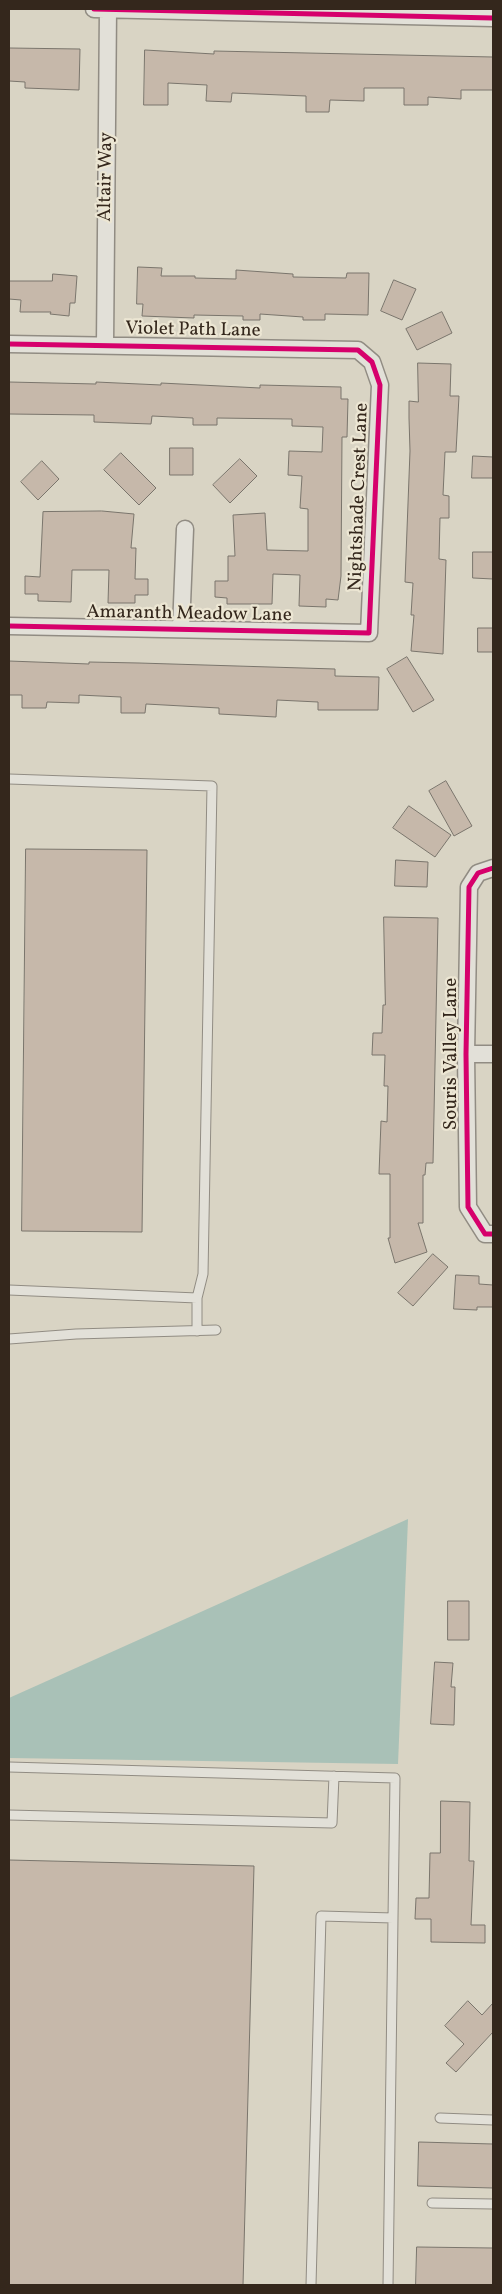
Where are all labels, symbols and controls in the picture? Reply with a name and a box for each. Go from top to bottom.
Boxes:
street label: Altair Way [95,132,119,222]
street label: Violet Path Lane [125,318,261,344]
street label: Nightshade Crest Lane [345,402,375,592]
street label: Amaranth Meadow Lane [86,602,292,628]
street label: Souris Valley Lane [442,978,464,1130]

